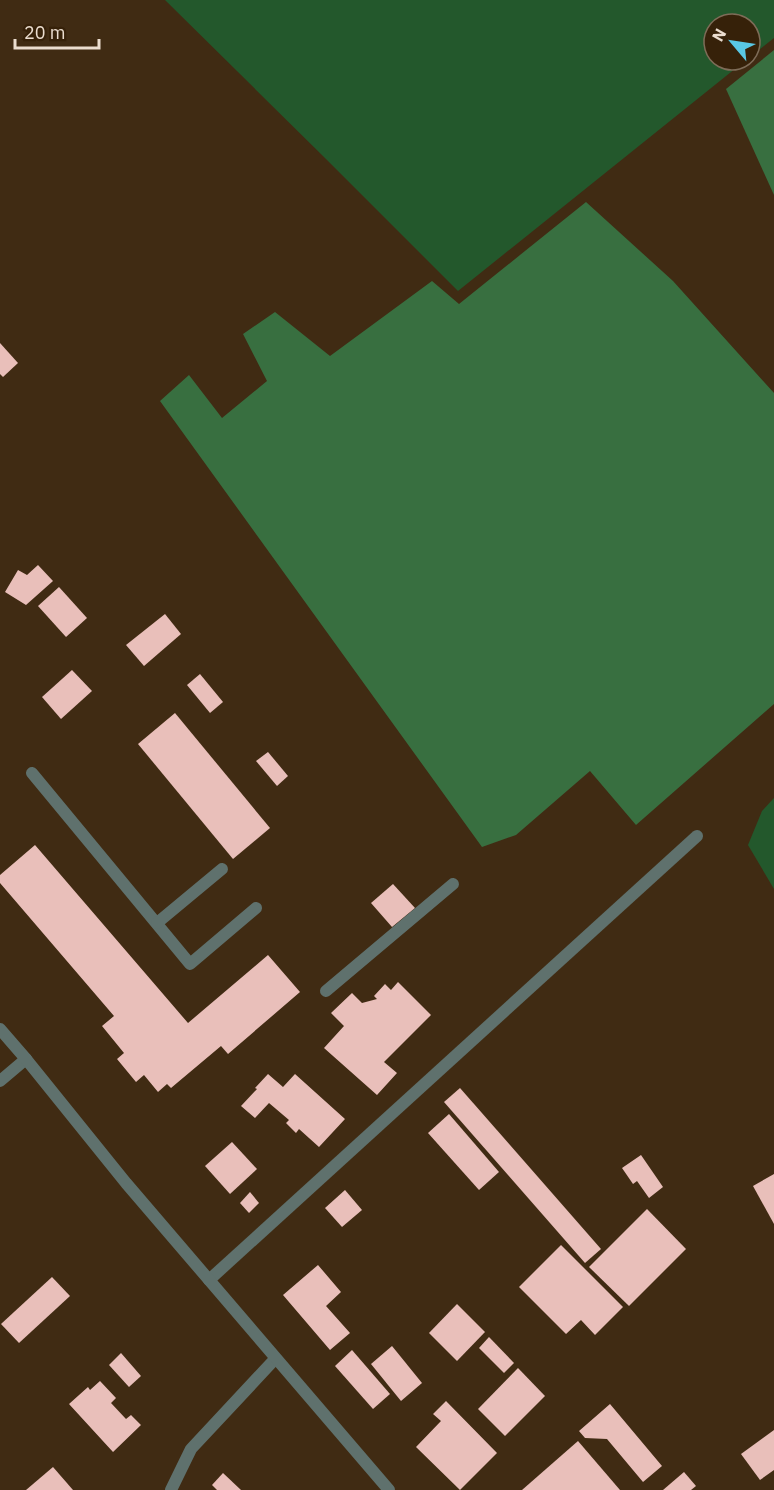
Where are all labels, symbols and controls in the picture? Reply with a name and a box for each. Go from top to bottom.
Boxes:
scale bar [15,12,99,50]
north arrow [702,12,762,72]
text: 20 m [24,21,66,44]
text: N [707,25,730,45]

